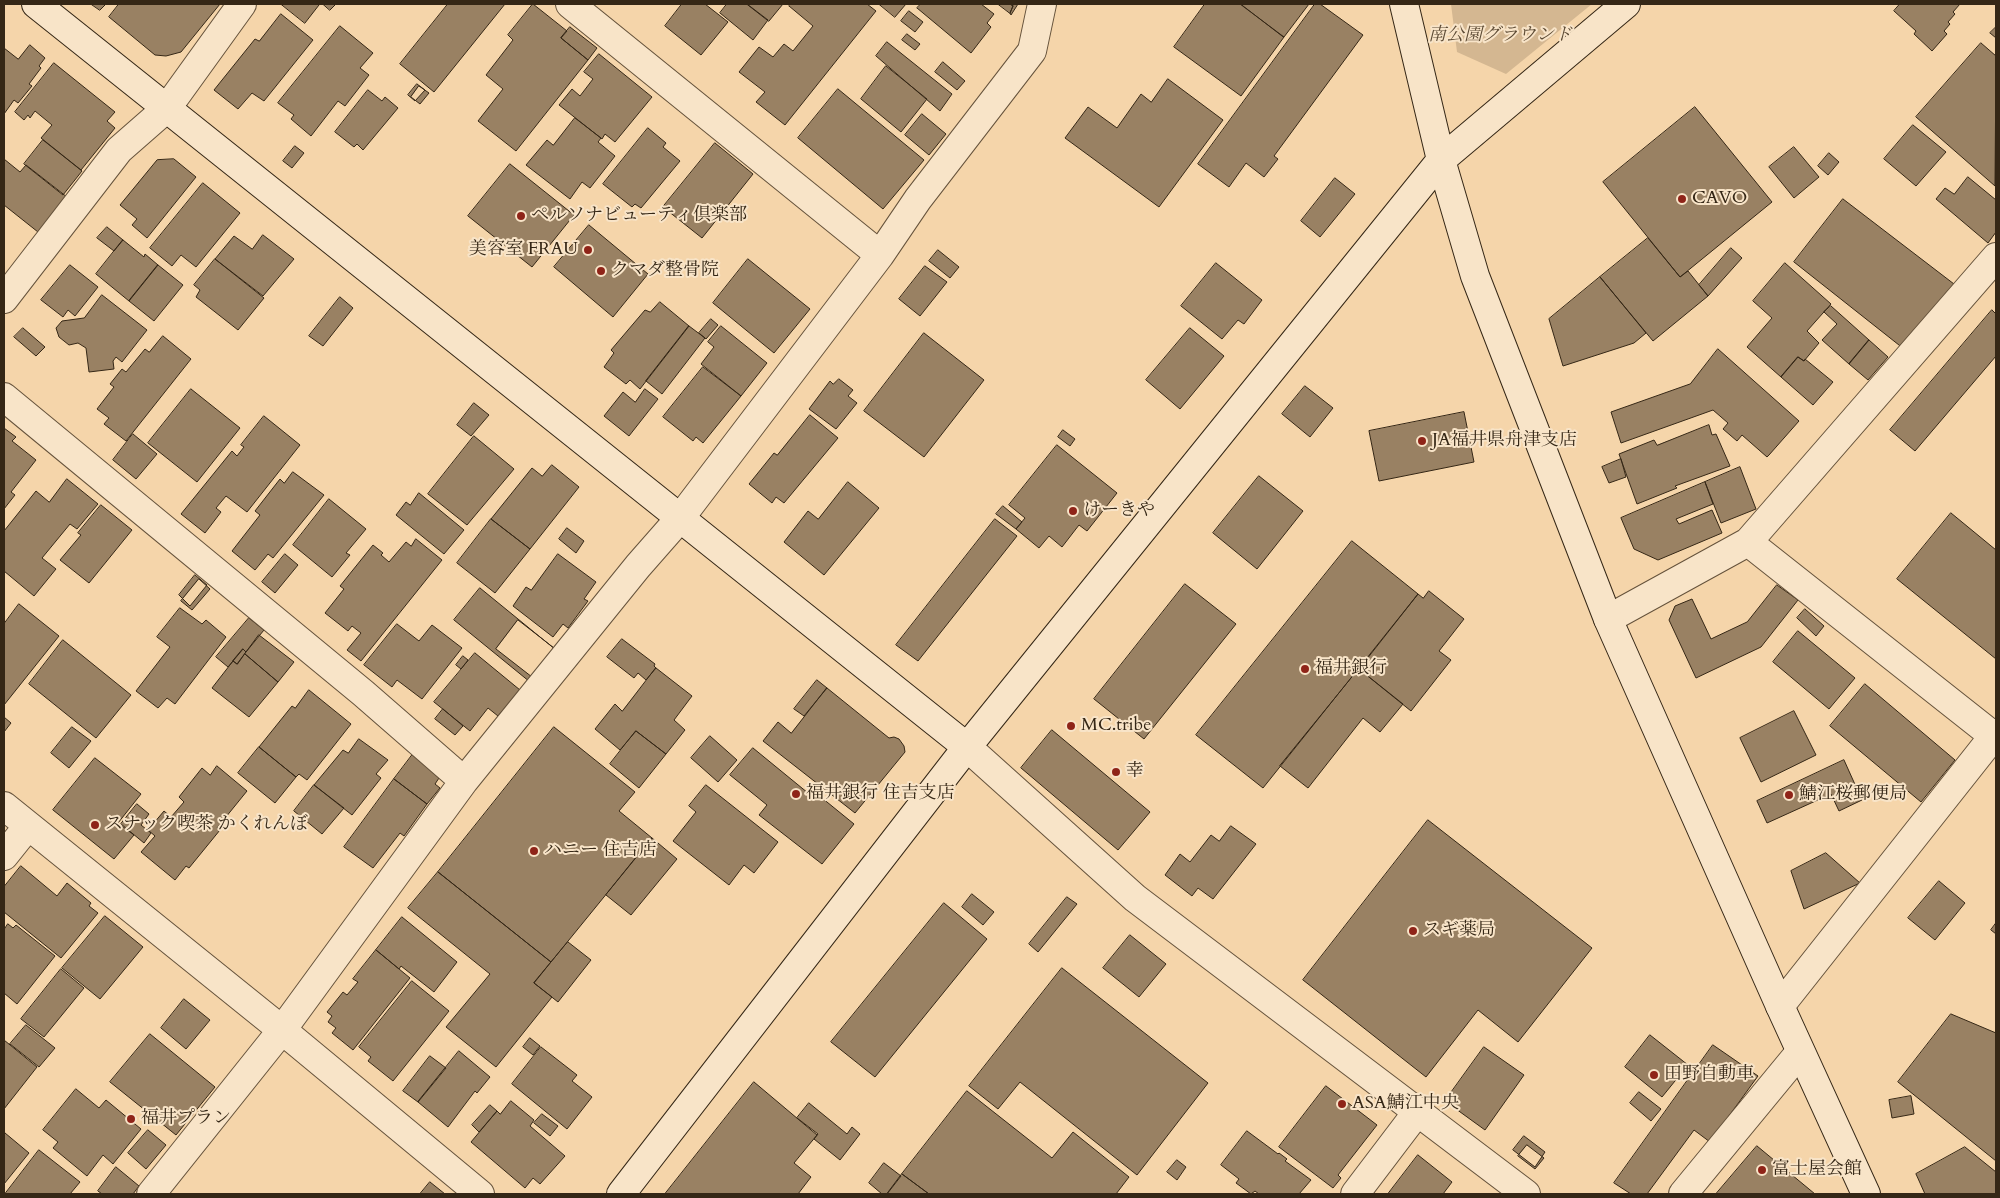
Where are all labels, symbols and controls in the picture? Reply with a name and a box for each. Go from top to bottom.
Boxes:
park label: 南公園グラウンド [1428,25,1572,47]
place label: CAVO [1692,188,1747,210]
marker: CAVO [1676,193,1688,205]
place label: ペルソナビューティ倶楽部 [531,205,747,227]
marker: ペルソナビューティ倶楽部 [515,210,527,222]
place label: 美容室 FRAU [469,239,578,261]
marker: 美容室 FRAU [582,244,594,256]
place label: クマダ整骨院 [611,260,719,282]
marker: クマダ整骨院 [595,265,607,277]
place label: JA福井県舟津支店 [1432,430,1577,452]
marker: JA福井県舟津支店 [1416,435,1428,447]
place label: けーきや [1083,500,1155,522]
marker: けーきや [1067,505,1079,517]
place label: 福井銀行 [1315,658,1387,680]
marker: 福井銀行 [1299,663,1311,675]
place label: MC.tribe [1081,715,1151,737]
marker: MC.tribe [1065,720,1077,732]
place label: 幸 [1126,761,1144,783]
marker: 幸 [1110,766,1122,778]
place label: 福井銀行 住吉支店 [806,783,955,805]
place label: 鯖江桜郵便局 [1799,784,1907,806]
marker: 福井銀行 住吉支店 [790,788,802,800]
marker: 鯖江桜郵便局 [1783,789,1795,801]
place label: スナック喫茶 かくれんぼ [105,814,308,836]
marker: スナック喫茶 かくれんぼ [89,819,101,831]
place label: ハニー 住吉店 [544,840,657,862]
marker: ハニー 住吉店 [528,845,540,857]
place label: スギ薬局 [1423,920,1495,942]
marker: スギ薬局 [1407,925,1419,937]
place label: 田野自動車 [1664,1064,1754,1086]
marker: 田野自動車 [1648,1069,1660,1081]
place label: ASA鯖江中央 [1352,1093,1459,1115]
marker: ASA鯖江中央 [1336,1098,1348,1110]
place label: 福井プラン [141,1108,231,1130]
marker: 福井プラン [125,1113,137,1125]
place label: 富士屋会館 [1772,1159,1862,1181]
marker: 富士屋会館 [1756,1164,1768,1176]

